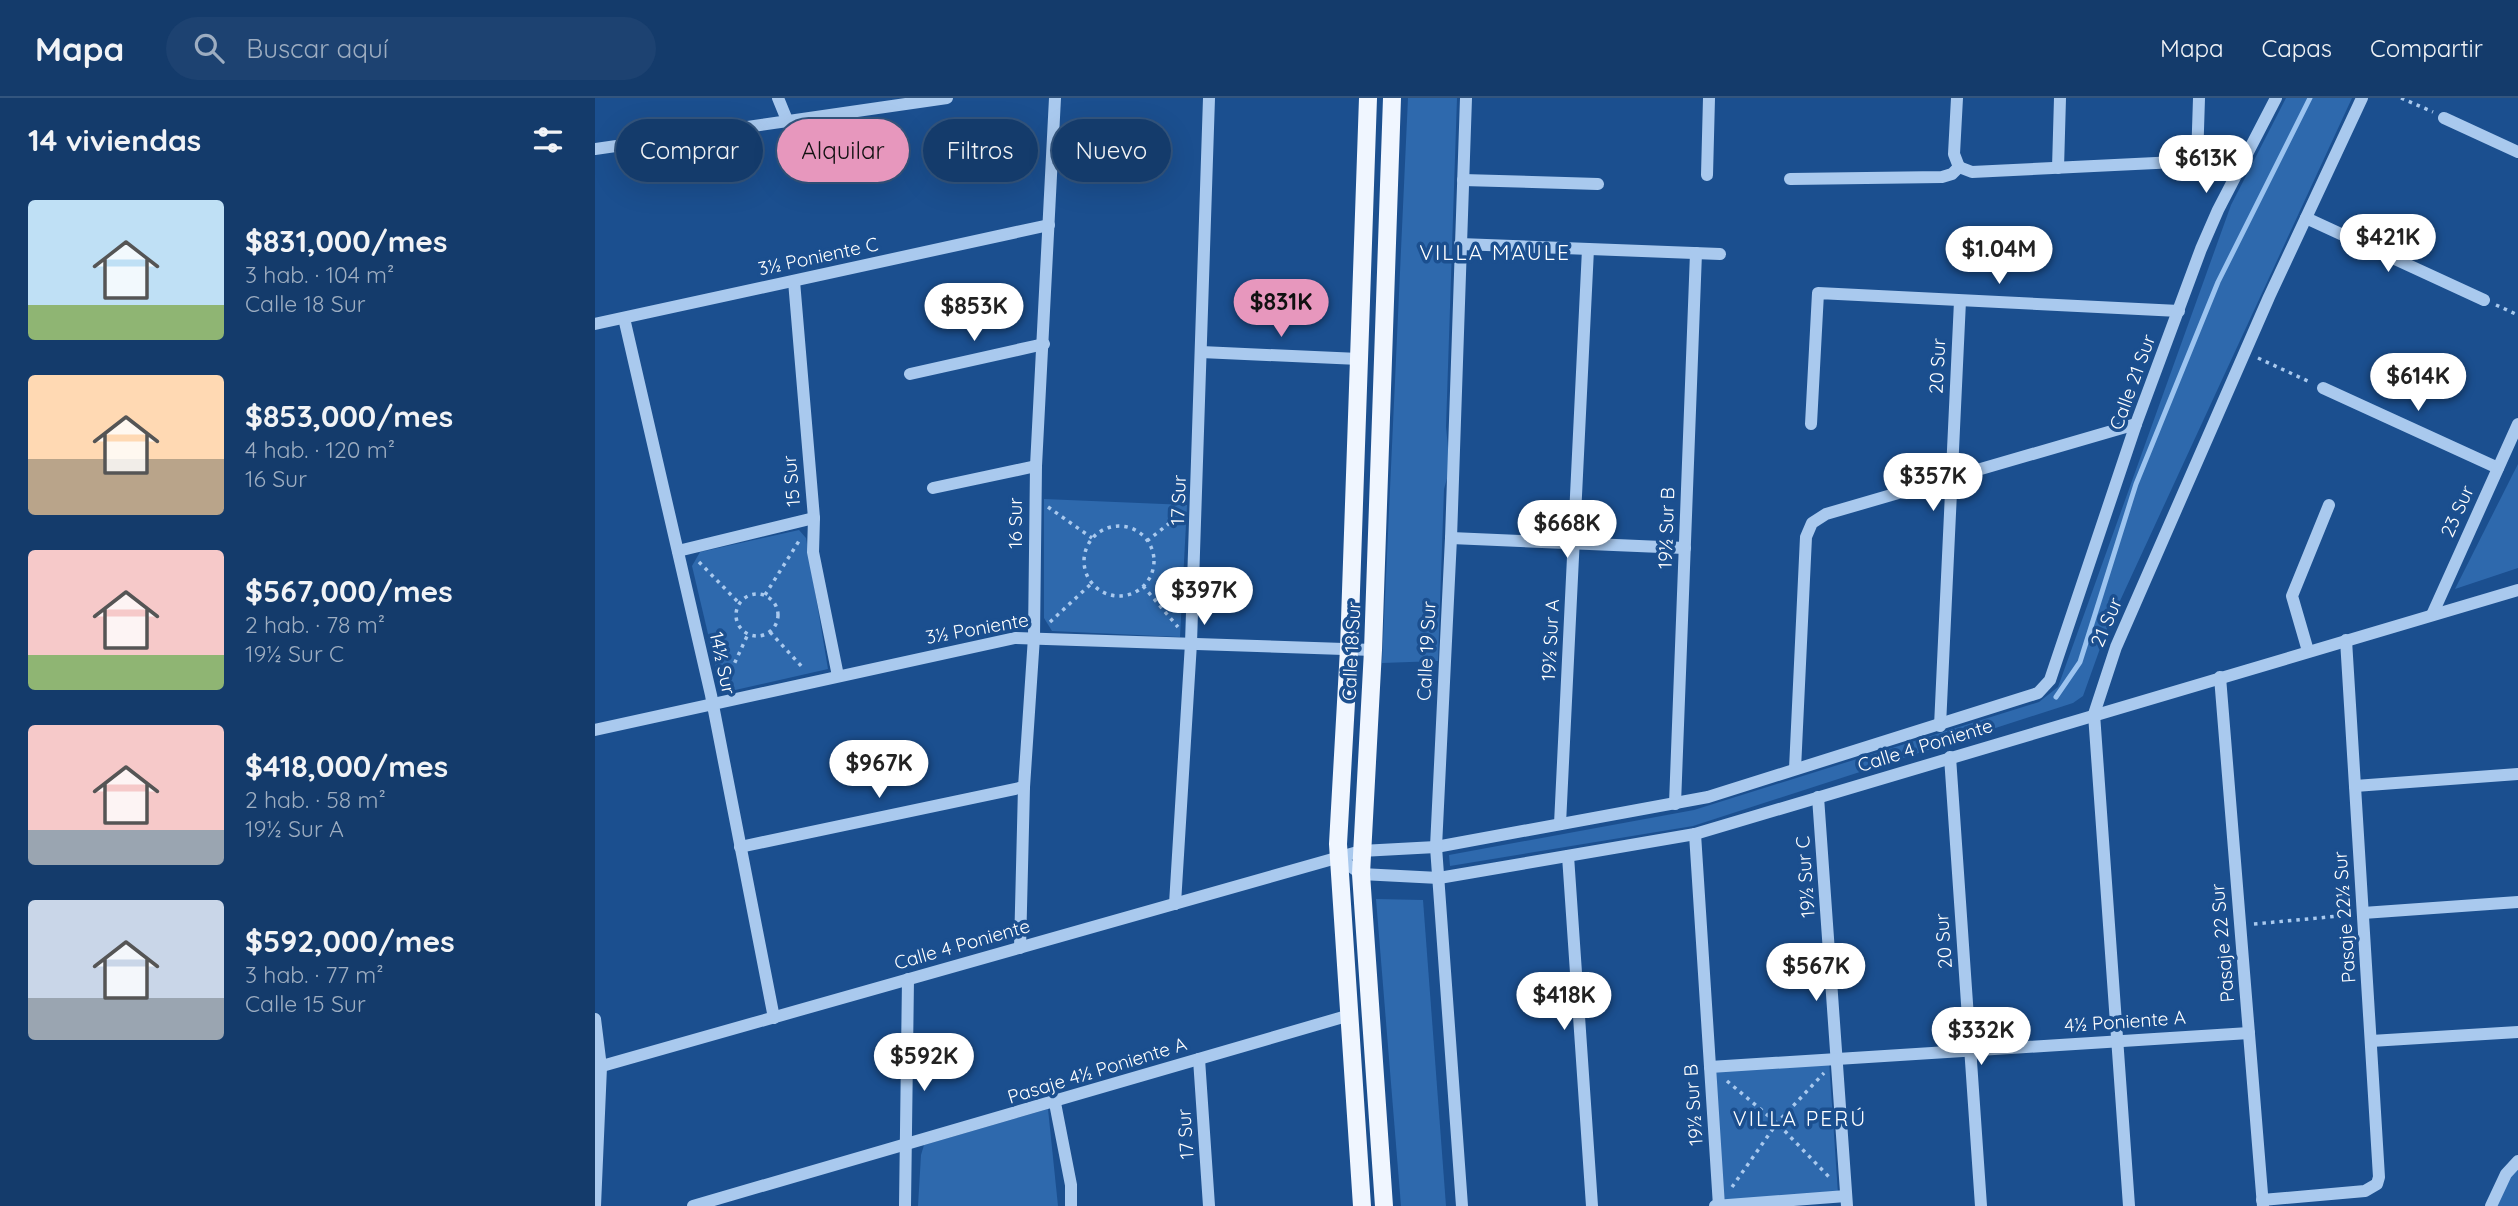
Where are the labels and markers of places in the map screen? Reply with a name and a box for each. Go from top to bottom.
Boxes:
pin: $613K [2157,136,2255,195]
pin: $421K [2339,214,2437,274]
pin: $1.04M [1942,226,2056,286]
pin: $831K [1232,280,1330,339]
pin: $853K [925,284,1023,343]
pin: $614K [2369,354,2467,413]
pin: $357K [1884,454,1982,513]
pin: $668K [1518,500,1616,560]
pin: $397K [1155,568,1253,627]
pin: $967K [830,740,928,800]
pin: $567K [1767,944,1865,1003]
pin: $418K [1515,972,1613,1032]
pin: $332K [1932,1007,2030,1067]
pin: $592K [875,1034,973,1093]

